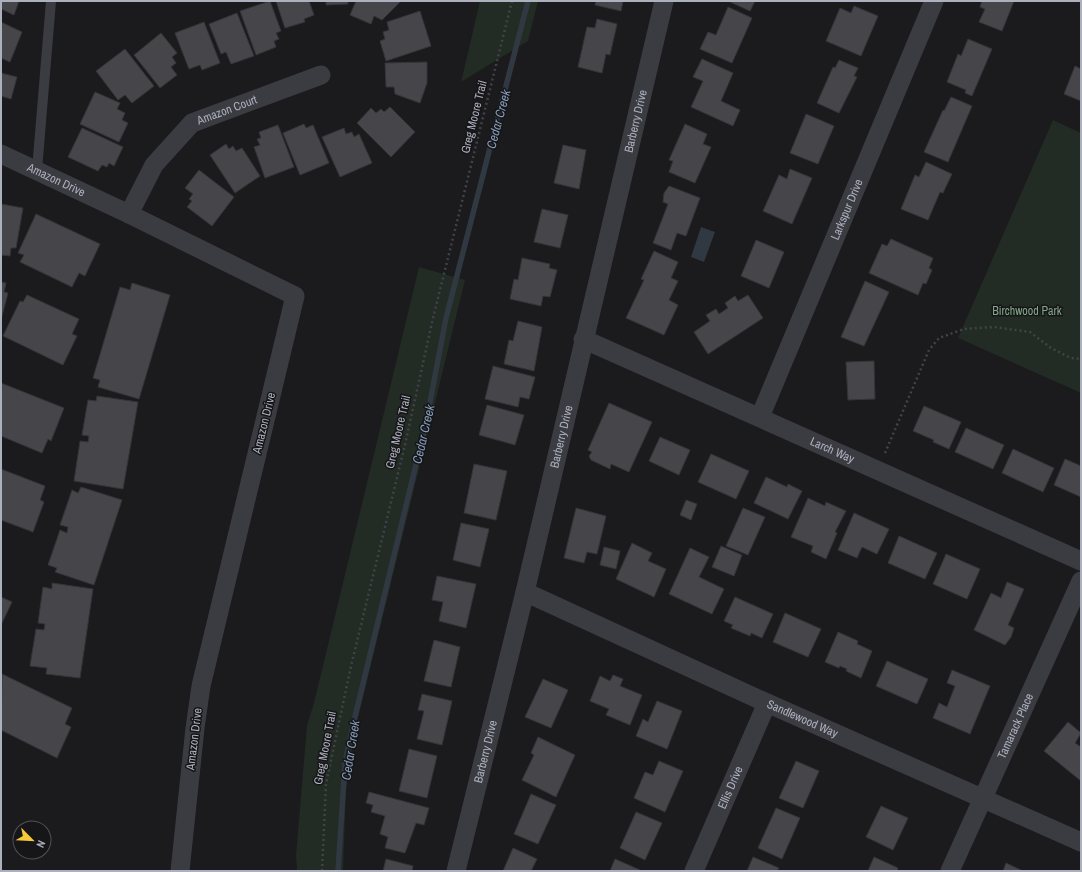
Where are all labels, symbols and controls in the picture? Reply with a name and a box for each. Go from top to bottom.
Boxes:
street label: Greg Moore Trail [457,79,491,155]
water label: Cedar Creek [482,87,515,151]
street label: Barberry Drive [621,88,651,154]
street label: Amazon Court [194,91,260,129]
street label: Amazon Drive [24,159,88,200]
street label: Larkspur Drive [827,177,867,242]
park label: Birchwood Park [992,303,1062,319]
street label: Amazon Drive [248,391,279,456]
street label: Greg Moore Trail [382,394,414,470]
water label: Cedar Creek [408,402,439,465]
street label: Barberry Drive [546,404,577,470]
street label: Larch Way [808,433,857,467]
street label: Tamarack Place [994,691,1037,761]
street label: Sandlewood Way [764,696,841,741]
street label: Amazon Drive [182,707,206,772]
street label: Greg Moore Trail [310,710,340,786]
water label: Cedar Creek [337,718,364,781]
street label: Barberry Drive [470,719,501,785]
street label: Ellis Drive [714,764,747,811]
north arrow [12,820,52,860]
text: N [33,838,49,850]

